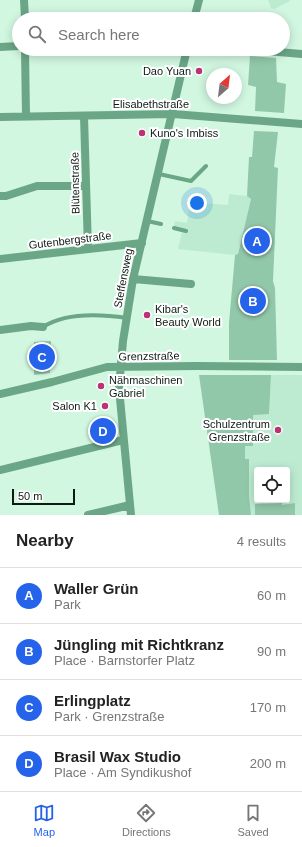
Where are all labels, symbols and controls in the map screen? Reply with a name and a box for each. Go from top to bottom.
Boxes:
search box [12,12,290,56]
icon: search [26,23,48,45]
text: Search here [58,26,140,43]
place label: Dao Yuan [143,65,191,77]
marker: Dao Yuan [194,66,204,76]
north arrow [206,68,242,104]
street label: Elisabethstraße [113,98,189,110]
place label: Kuno's Imbiss [150,127,219,139]
marker: Kuno's Imbiss [137,128,147,138]
street label: Blütenstraße [68,152,82,214]
your location [187,193,207,213]
pin: A [244,226,270,256]
street label: Gutenbergstraße [28,229,112,251]
street label: Steffensweg [111,247,135,309]
pin: B [240,286,266,316]
place label: Kibar's Beauty World [155,303,221,328]
marker: Kibar's Beauty World [142,310,152,320]
pin: C [29,342,55,372]
street label: Grenzstraße [118,349,180,363]
place label: Nähmaschinen Gabriel [109,374,182,399]
marker: Nähmaschinen Gabriel [96,381,106,391]
place label: Salon K1 [52,400,97,412]
marker: Salon K1 [100,401,110,411]
pin: D [90,416,116,446]
place label: Schulzentrum Grenzstraße [203,418,270,443]
marker: Schulzentrum Grenzstraße [273,425,283,435]
map controls [254,467,290,503]
button: locate [254,467,290,503]
scale bar [12,487,75,506]
text: 50 m [18,490,42,502]
text: Nearby [16,531,74,550]
text: 4 results [237,534,286,549]
text: Waller Grün [54,580,138,597]
text: A [24,588,34,603]
text: 60 m [257,588,286,603]
text: Park [54,597,81,612]
text: Jüngling mit Richtkranz [54,636,224,653]
text: B [24,644,34,659]
text: 90 m [257,644,286,659]
text: Place · Barnstorfer Platz [54,653,195,668]
text: Erlingplatz [54,692,131,709]
text: C [24,700,34,715]
text: 170 m [250,700,286,715]
text: Park · Grenzstraße [54,709,165,724]
text: Brasil Wax Studio [54,748,181,765]
text: D [24,756,34,771]
text: 200 m [250,756,286,771]
text: Place · Am Syndikushof [54,765,191,780]
tab: Map [33,802,55,838]
tab: Directions [122,802,171,838]
tab: Saved [237,802,269,838]

